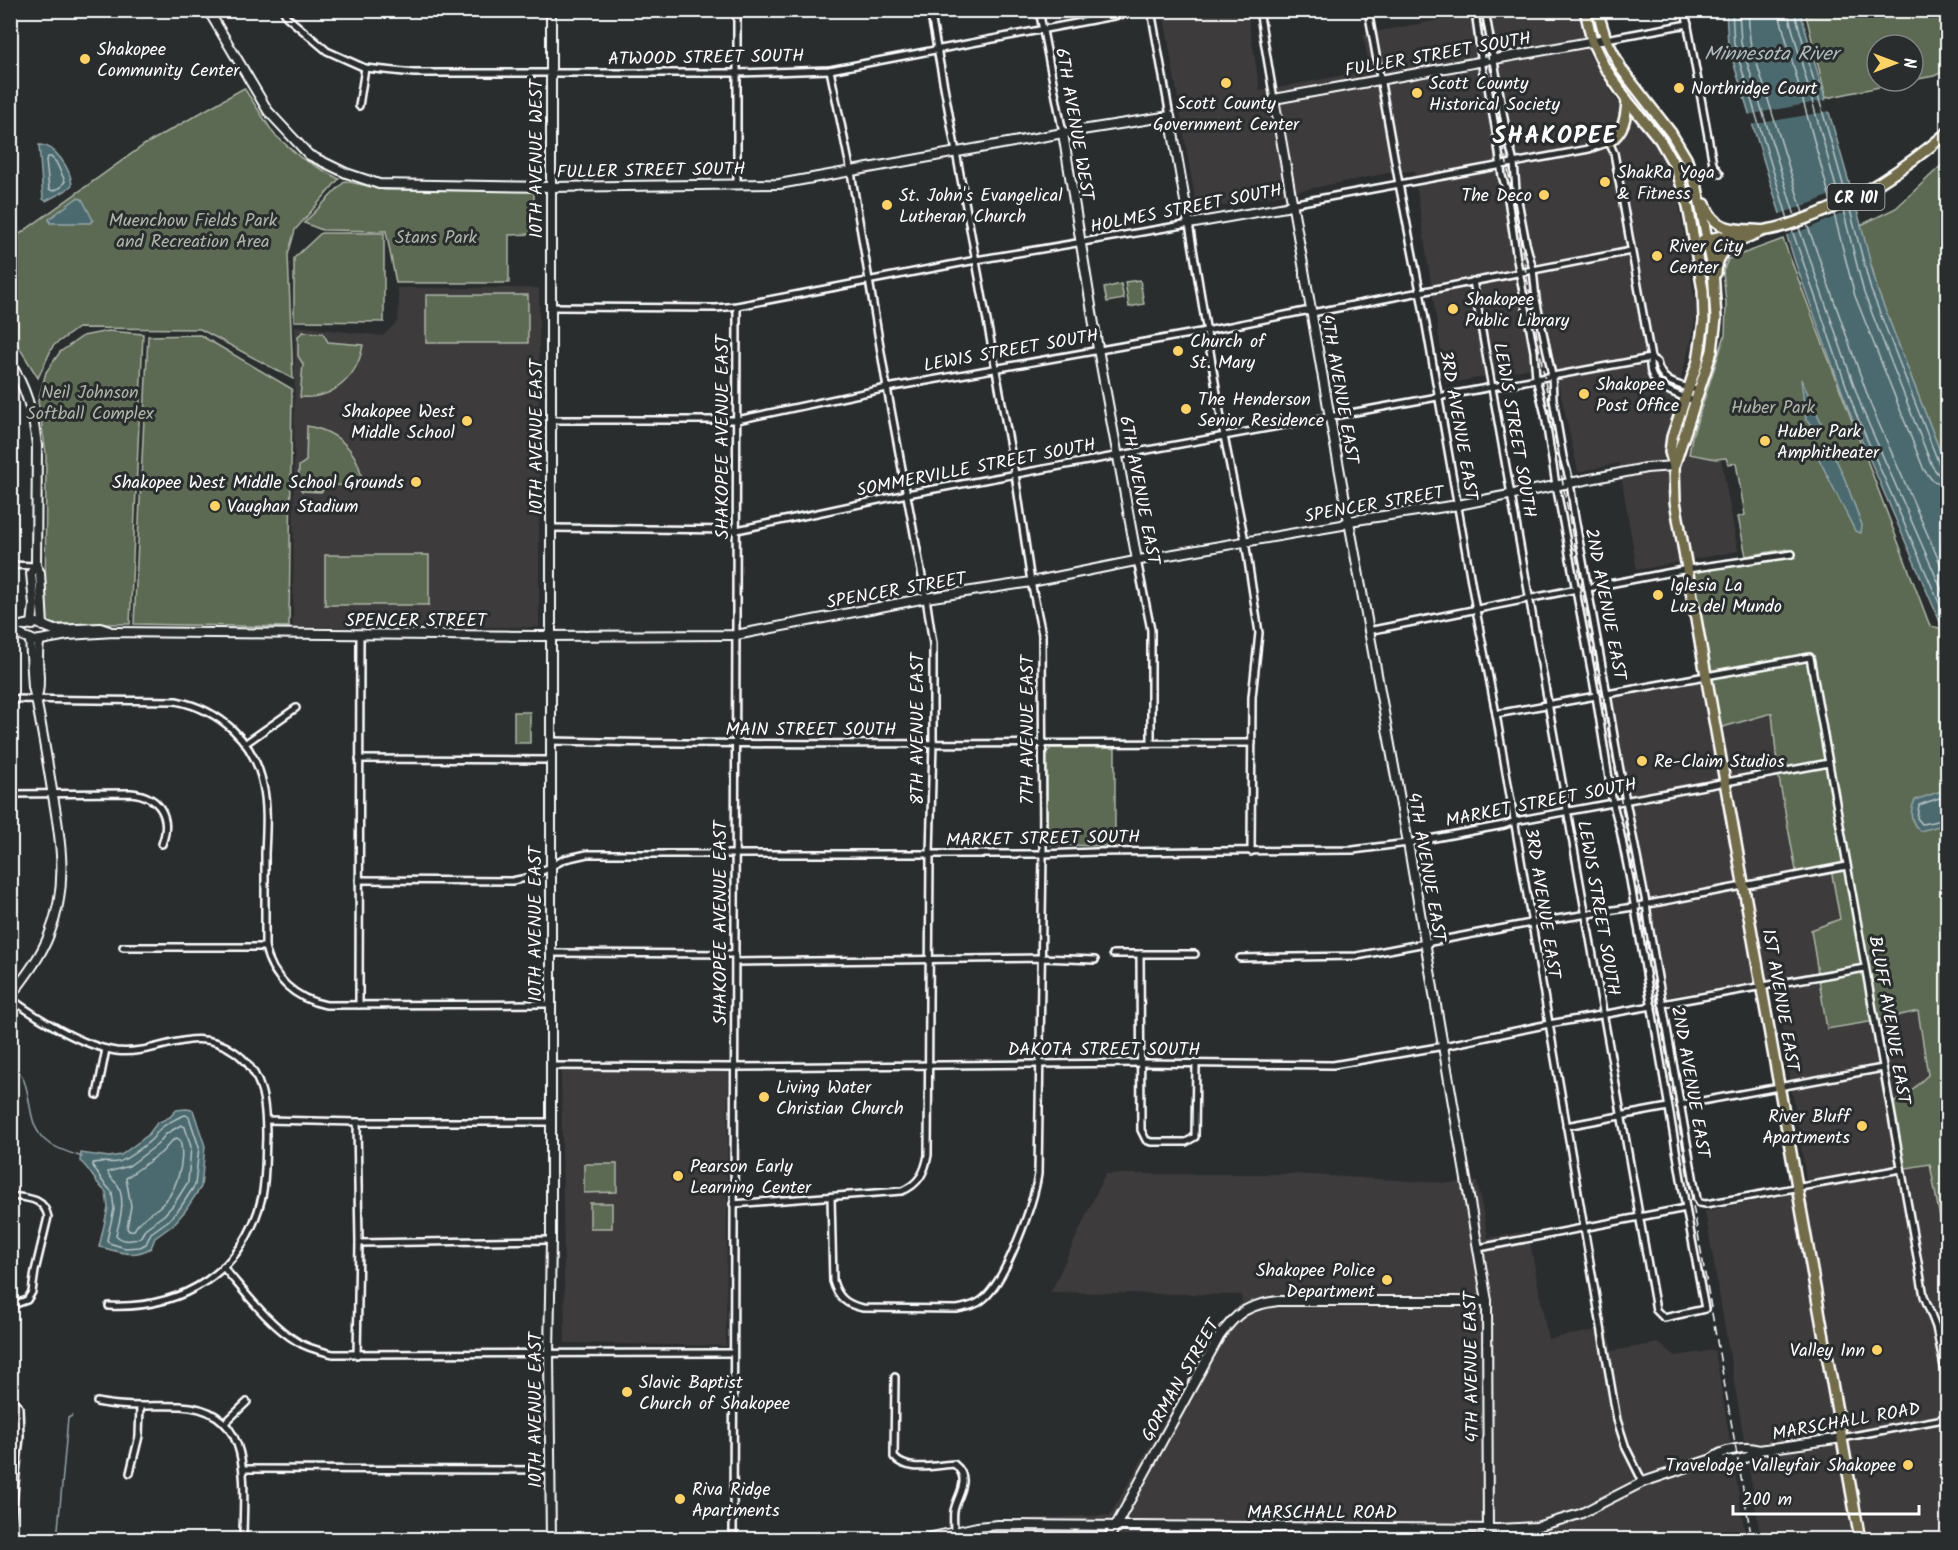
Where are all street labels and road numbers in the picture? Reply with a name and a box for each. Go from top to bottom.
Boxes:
street label: FULLER STREET SOUTH [1343,25,1534,86]
street label: ATWOOD STREET SOUTH [608,42,804,75]
street label: 6TH AVENUE WEST [1046,46,1101,204]
street label: 10TH AVENUE WEST [523,78,552,239]
street label: FULLER STREET SOUTH [556,155,746,188]
street label: HOLMES STREET SOUTH [1088,177,1285,242]
road number: CR 101 [1828,184,1884,210]
street label: 4TH AVENUE EAST [1311,312,1366,468]
street label: LEWIS STREET SOUTH [921,322,1101,381]
street label: SHAKOPEE AVENUE EAST [709,333,738,539]
street label: LEWIS STREET SOUTH [1484,340,1543,520]
street label: 3RD AVENUE EAST [1430,348,1485,504]
street label: 10TH AVENUE EAST [523,358,552,515]
street label: 6TH AVENUE EAST [1110,413,1167,569]
street label: SOMMERVILLE STREET SOUTH [854,431,1098,506]
street label: SPENCER STREET [1302,479,1448,532]
street label: 2ND AVENUE EAST [1576,526,1634,684]
street label: SPENCER STREET [824,565,970,618]
street label: SPENCER STREET [345,607,488,636]
street label: 8TH AVENUE EAST [904,652,933,805]
street label: 7TH AVENUE EAST [1014,654,1043,805]
street label: MAIN STREET SOUTH [726,716,896,745]
street label: MARKET STREET SOUTH [1443,771,1639,836]
street label: 4TH AVENUE EAST [1398,790,1453,946]
street label: LEWIS STREET SOUTH [1568,818,1627,998]
street label: SHAKOPEE AVENUE EAST [707,819,736,1025]
street label: MARKET STREET SOUTH [946,823,1140,856]
street label: 3RD AVENUE EAST [1515,826,1568,982]
street label: 10TH AVENUE EAST [522,845,551,1002]
street label: 1ST AVENUE EAST [1753,927,1807,1075]
street label: BLUFF AVENUE EAST [1859,934,1918,1108]
street label: 2ND AVENUE EAST [1662,1004,1717,1162]
street label: DAKOTA STREET SOUTH [1008,1036,1200,1065]
street label: 4TH AVENUE EAST [1457,1290,1488,1443]
street label: GORMAN STREET [1134,1313,1229,1448]
street label: 10TH AVENUE EAST [522,1331,551,1488]
street label: MARSCHALL ROAD [1770,1395,1923,1450]
street label: MARSCHALL ROAD [1247,1499,1397,1528]

